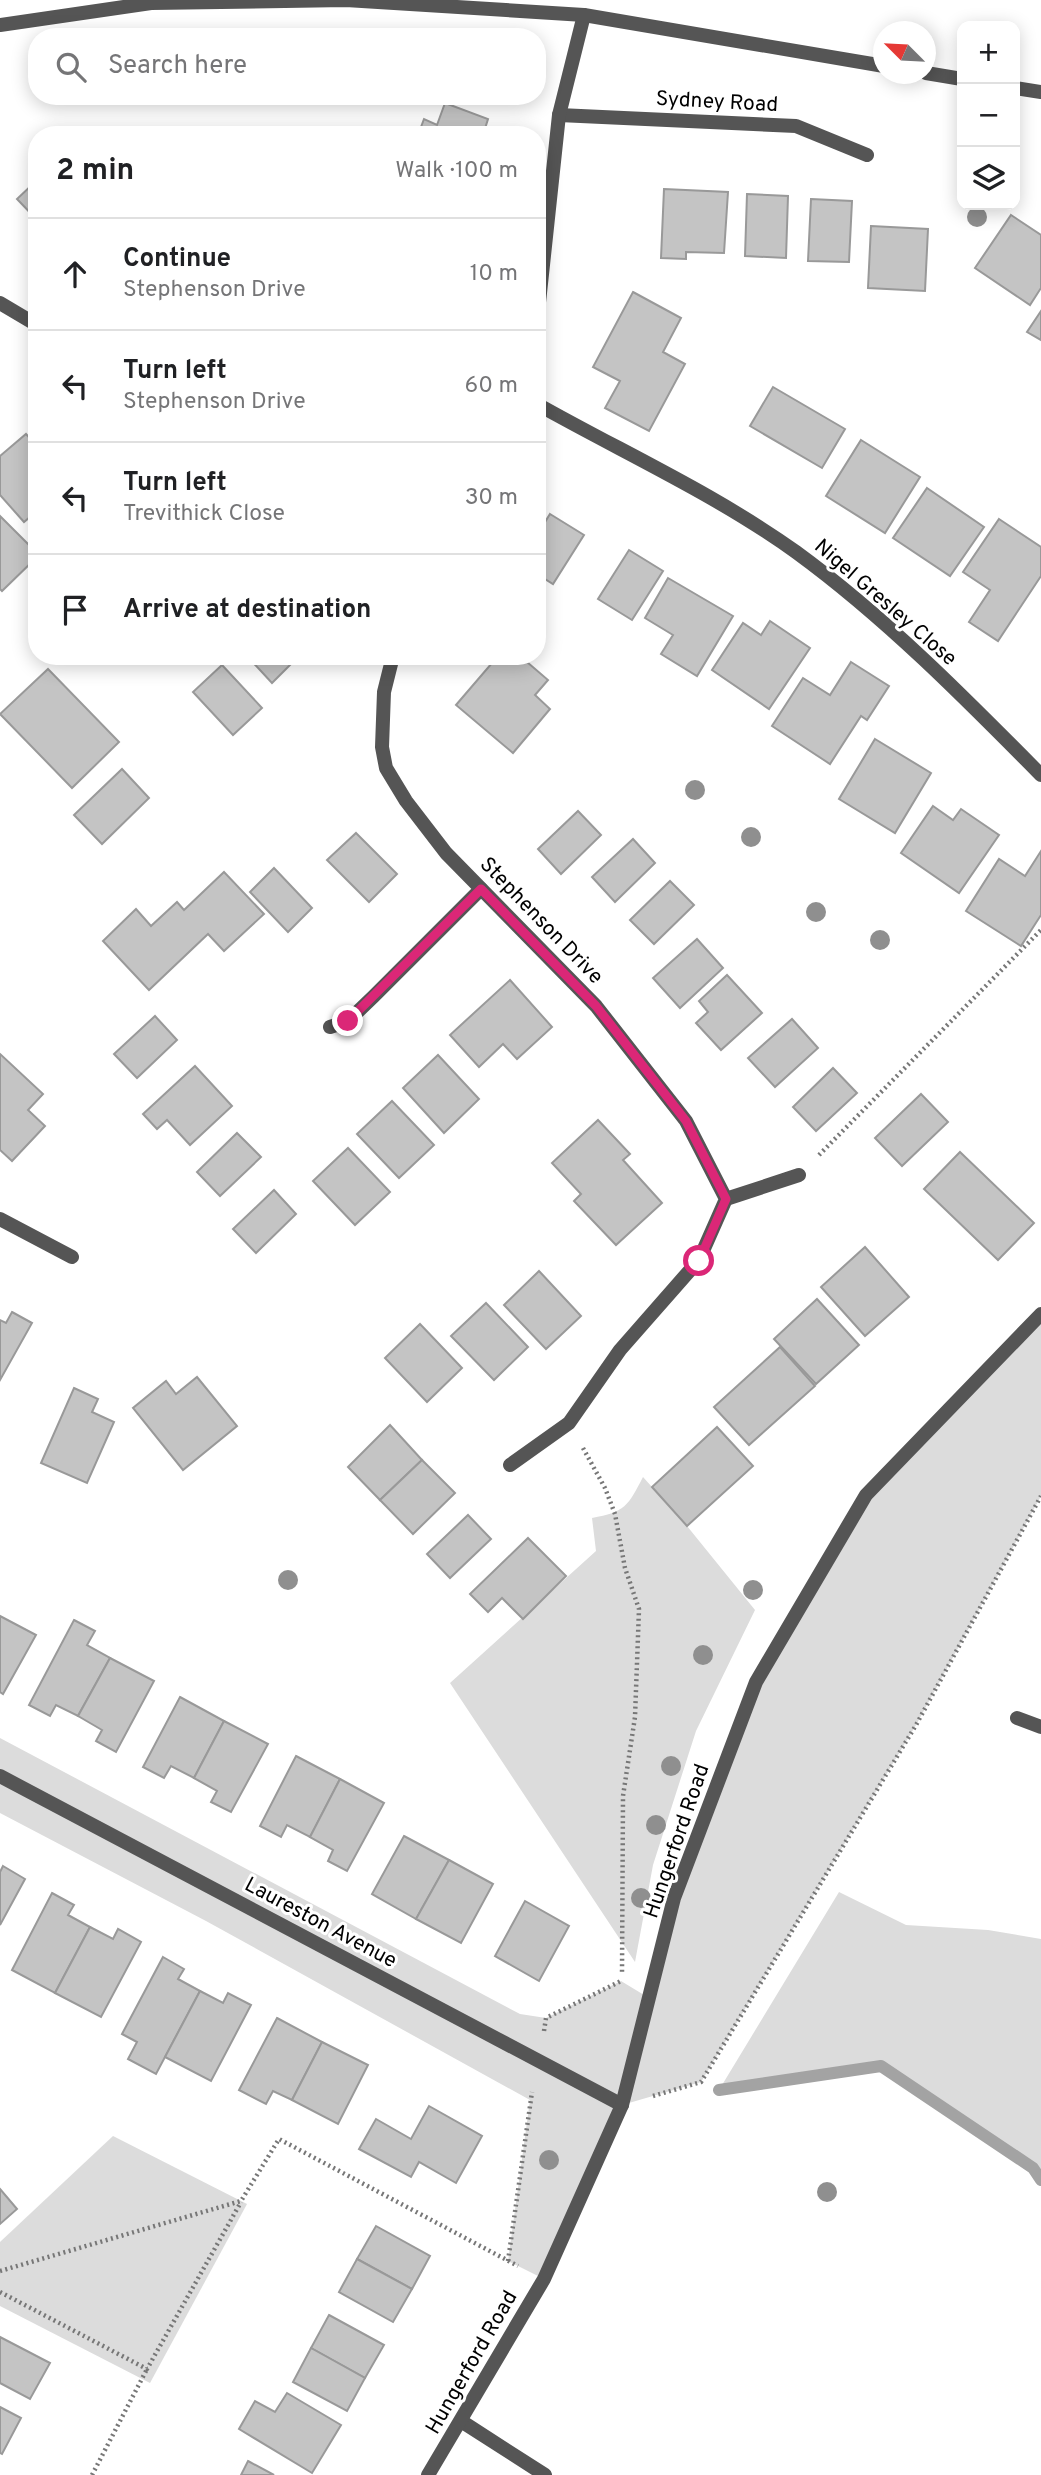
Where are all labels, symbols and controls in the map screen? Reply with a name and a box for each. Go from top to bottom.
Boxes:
north arrow [873,21,936,84]
map controls [957,21,1020,210]
button: + [957,21,1020,84]
search box [28,28,546,105]
icon: search [52,48,90,86]
text: Search here [108,50,247,83]
button: − [957,84,1020,147]
street label: Sydney Road [655,86,779,119]
button: layers [957,147,1020,210]
text: 2 min [56,153,134,190]
text: Walk · 100 m [395,157,518,186]
text: Continue [123,243,231,276]
icon: ahead [56,255,94,293]
text: 10 m [470,260,518,289]
text: Stephenson Drive [123,276,306,305]
text: Turn left [123,355,227,388]
icon: left [56,367,94,405]
text: 60 m [465,372,518,401]
text: Stephenson Drive [123,388,306,417]
text: Turn left [123,467,227,500]
icon: left [56,479,94,517]
text: 30 m [465,484,518,513]
text: Trevithick Close [123,500,285,529]
street label: Nigel Gresley Close [808,534,962,673]
icon: arrive [56,591,94,629]
text: Arrive at destination [123,594,371,627]
street label: Stephenson Drive [473,852,609,990]
route end [332,1005,363,1036]
route start [683,1245,714,1276]
street label: Hungerford Road [638,1761,716,1922]
street label: Laureston Avenue [240,1872,401,1975]
street label: Hungerford Road [420,2286,524,2439]

